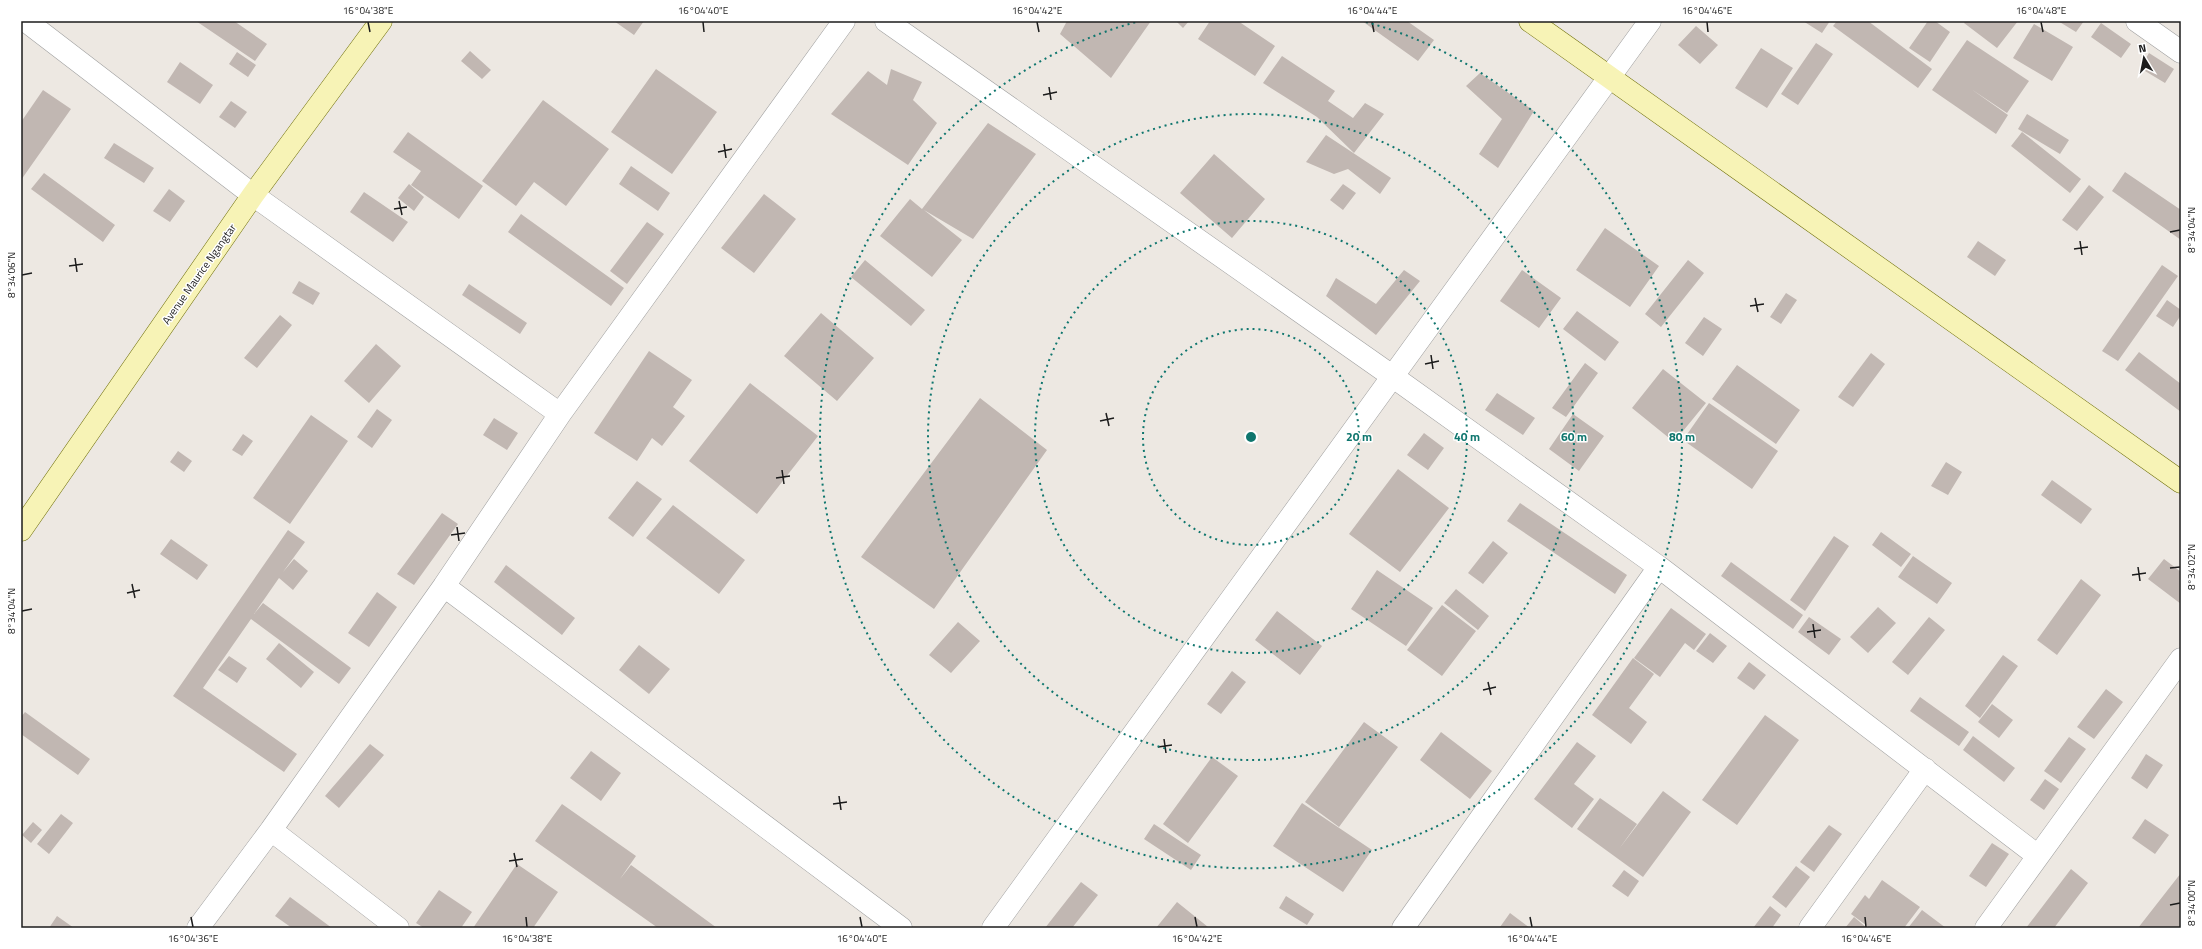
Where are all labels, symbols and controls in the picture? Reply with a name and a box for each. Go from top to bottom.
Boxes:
text: 16°04'38"E [343,3,394,18]
text: 16°04'40"E [678,3,729,18]
text: 16°04'42"E [1012,3,1063,18]
text: 16°04'44"E [1347,3,1398,18]
text: 16°04'46"E [1682,3,1733,18]
text: 16°04'48"E [2016,3,2067,18]
north arrow [2124,38,2164,78]
text: N [2137,40,2147,57]
text: 8°34'04"N [2184,207,2199,253]
street label: Avenue Maurice Ngangtar [158,220,240,328]
text: 8°34'06"N [4,252,19,298]
text: 20 m [1346,427,1372,446]
text: 40 m [1454,427,1480,446]
text: 60 m [1561,427,1587,446]
text: 80 m [1669,427,1695,446]
centre of rings [1244,430,1258,444]
text: 8°34'02"N [2184,544,2199,590]
text: 8°34'04"N [4,588,19,634]
text: 8°34'00"N [2184,880,2199,926]
text: 16°04'36"E [168,931,219,946]
text: 16°04'38"E [502,931,553,946]
text: 16°04'40"E [837,931,888,946]
text: 16°04'42"E [1172,931,1223,946]
text: 16°04'44"E [1507,931,1558,946]
text: 16°04'46"E [1841,931,1892,946]

